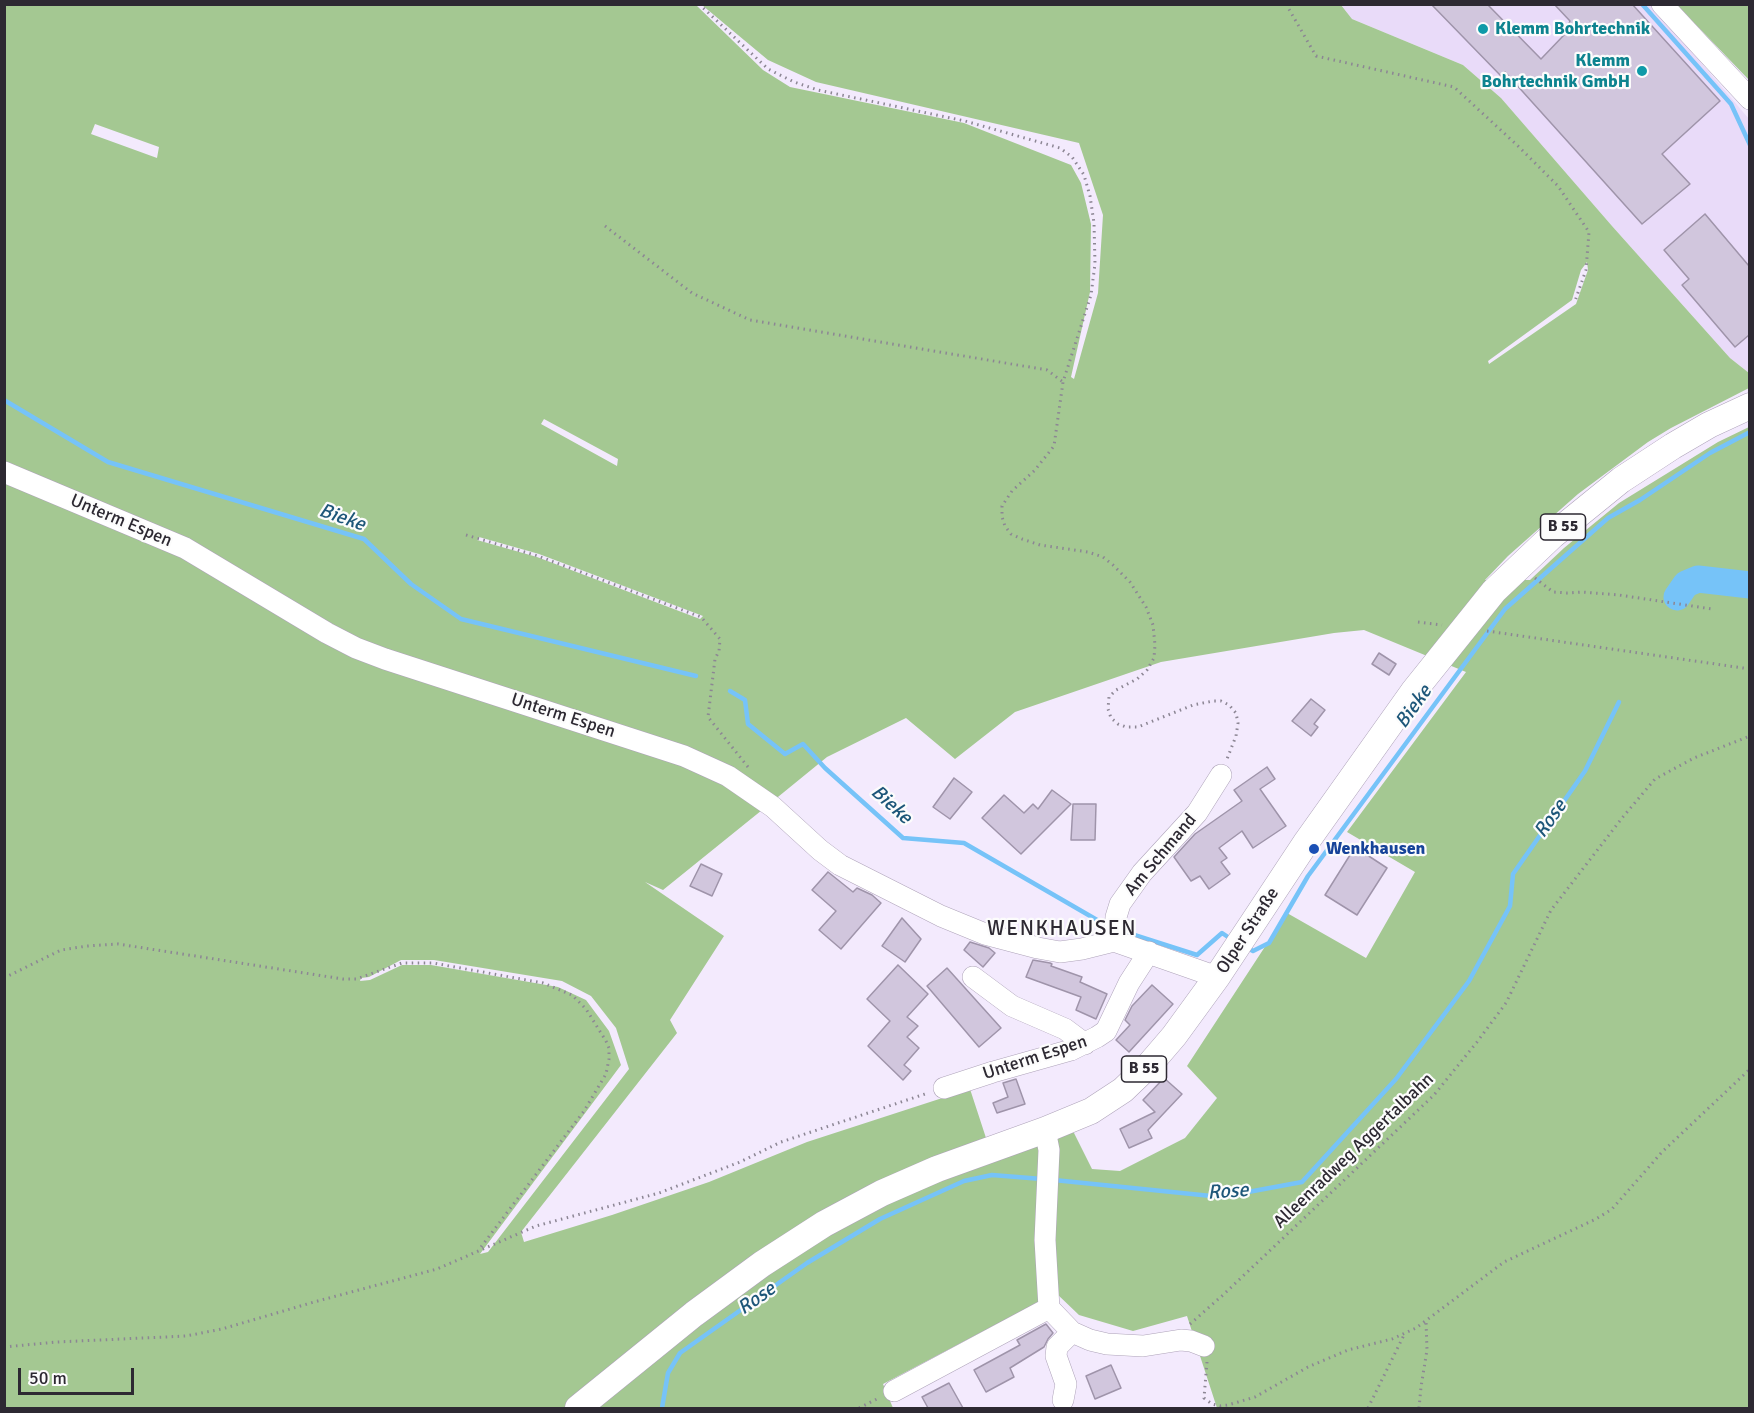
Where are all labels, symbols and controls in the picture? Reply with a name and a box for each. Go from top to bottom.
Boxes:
place label: Klemm Bohrtechnik [1495,18,1650,40]
marker: Klemm Bohrtechnik [1476,22,1490,36]
place label: Klemm Bohrtechnik GmbH [1481,50,1630,92]
marker: Klemm Bohrtechnik GmbH [1635,64,1649,78]
street label: Unterm Espen [67,490,175,552]
water label: Bieke [316,499,368,537]
road number: B 55 [1540,514,1586,540]
water label: Bieke [1390,681,1438,733]
street label: Unterm Espen [508,689,618,743]
water label: Bieke [865,780,917,830]
water label: Rose [1529,795,1573,843]
street label: Am Schmand [1120,810,1202,900]
place label: Wenkhausen [1326,838,1425,860]
marker: Wenkhausen [1307,842,1321,856]
street label: Olper Straße [1212,884,1284,978]
district label: WENKHAUSEN [987,916,1137,942]
street label: Unterm Espen [980,1031,1090,1085]
road number: B 55 [1122,1056,1166,1082]
street label: Alleenradweg Aggertalbahn [1270,1069,1438,1233]
water label: Rose [1207,1179,1249,1205]
water label: Rose [733,1277,781,1321]
scale bar [21,1356,136,1394]
text: 50 m [29,1367,67,1389]

